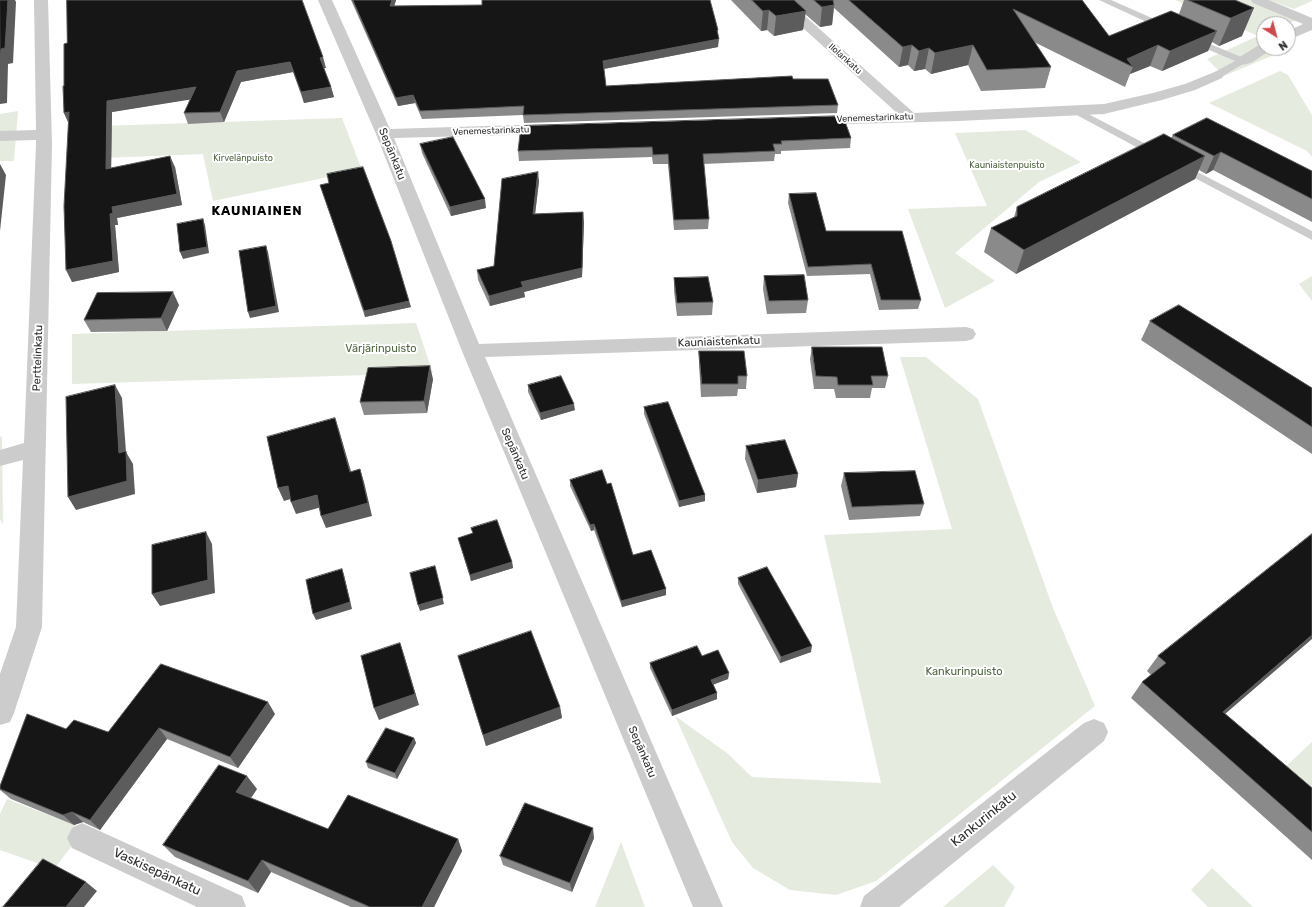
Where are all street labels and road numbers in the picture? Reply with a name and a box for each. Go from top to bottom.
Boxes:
street label: Ilolankatu [826,41,864,77]
street label: Venemestarinkatu [837,111,913,125]
street label: Venemestarinkatu [453,124,529,138]
street label: Sepänkatu [376,126,408,182]
street label: Perttelinkatu [30,324,46,392]
street label: Kauniaistenkatu [678,334,760,350]
street label: Sepänkatu [498,426,532,482]
street label: Sepänkatu [625,724,659,780]
street label: Kankurinkatu [948,788,1020,850]
street label: Vaskisepänkatu [111,845,203,899]

